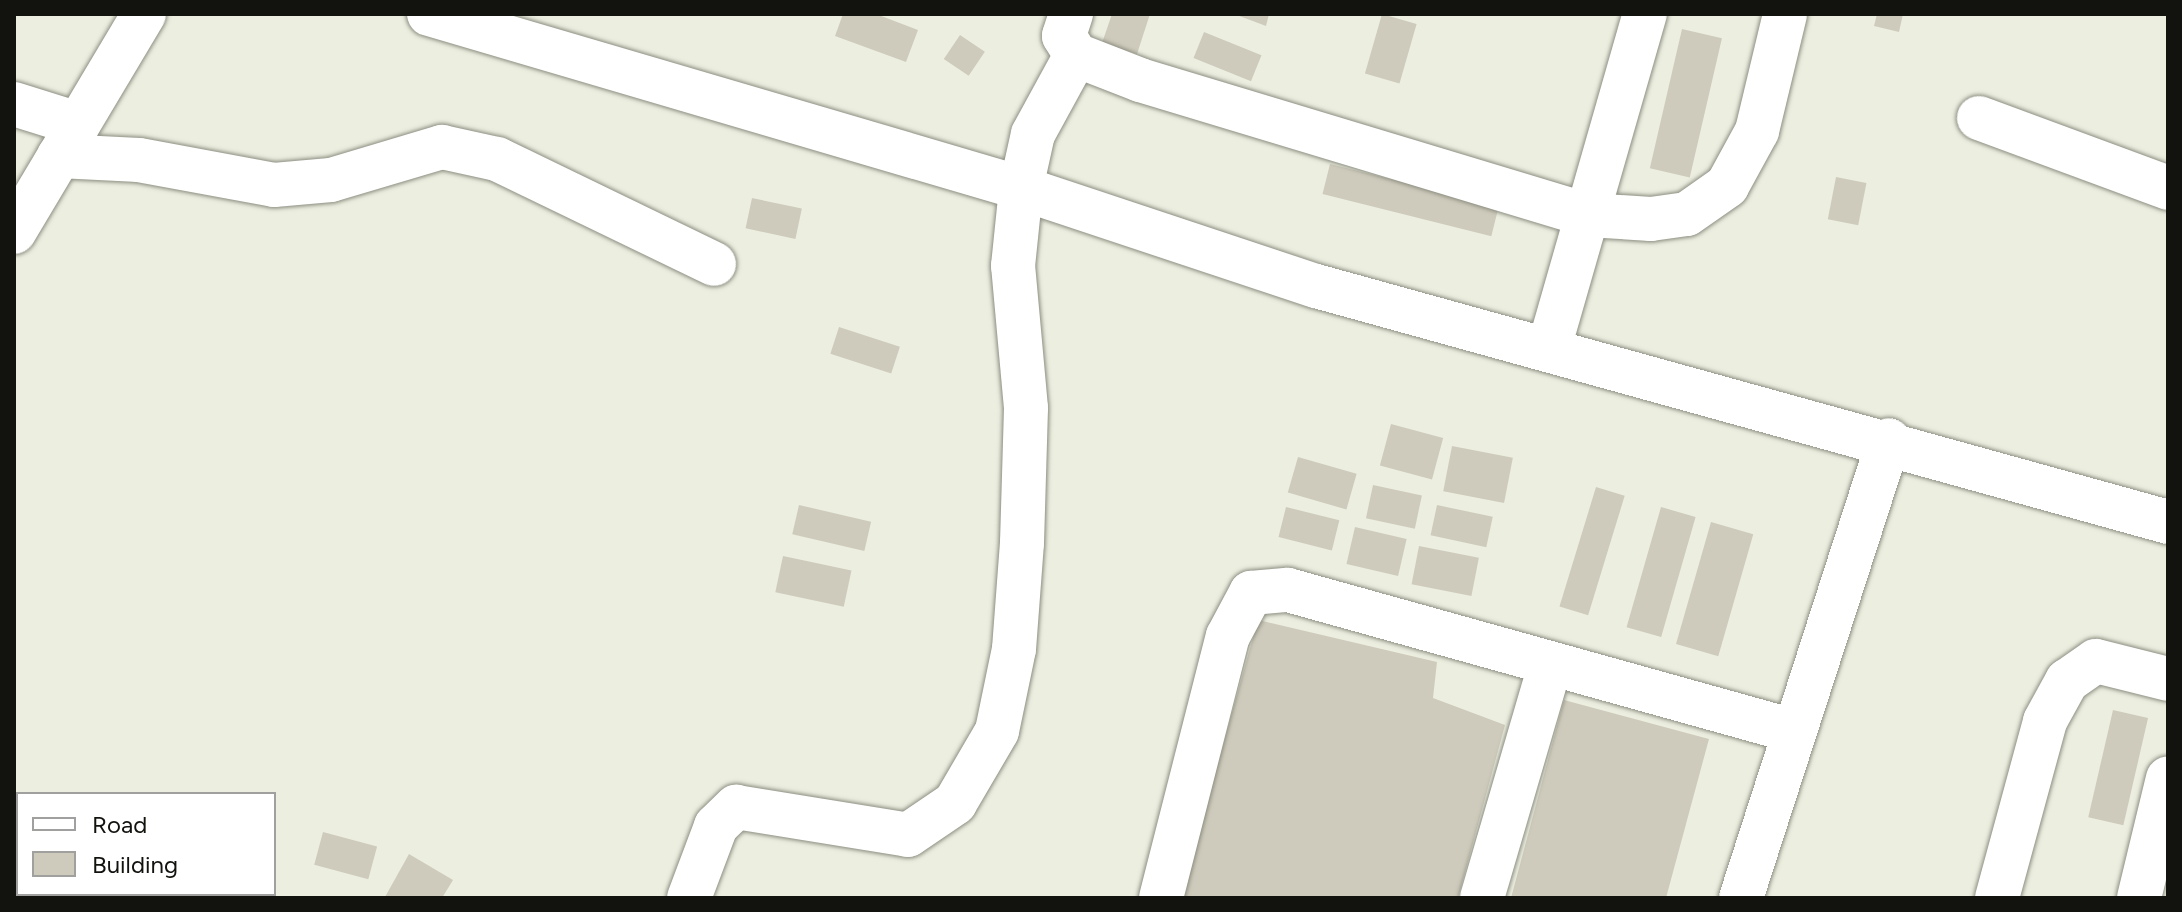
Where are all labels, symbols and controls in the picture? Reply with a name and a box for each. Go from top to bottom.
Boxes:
legend [16,792,276,896]
text: Road [92,810,147,839]
text: Building [92,850,178,879]

